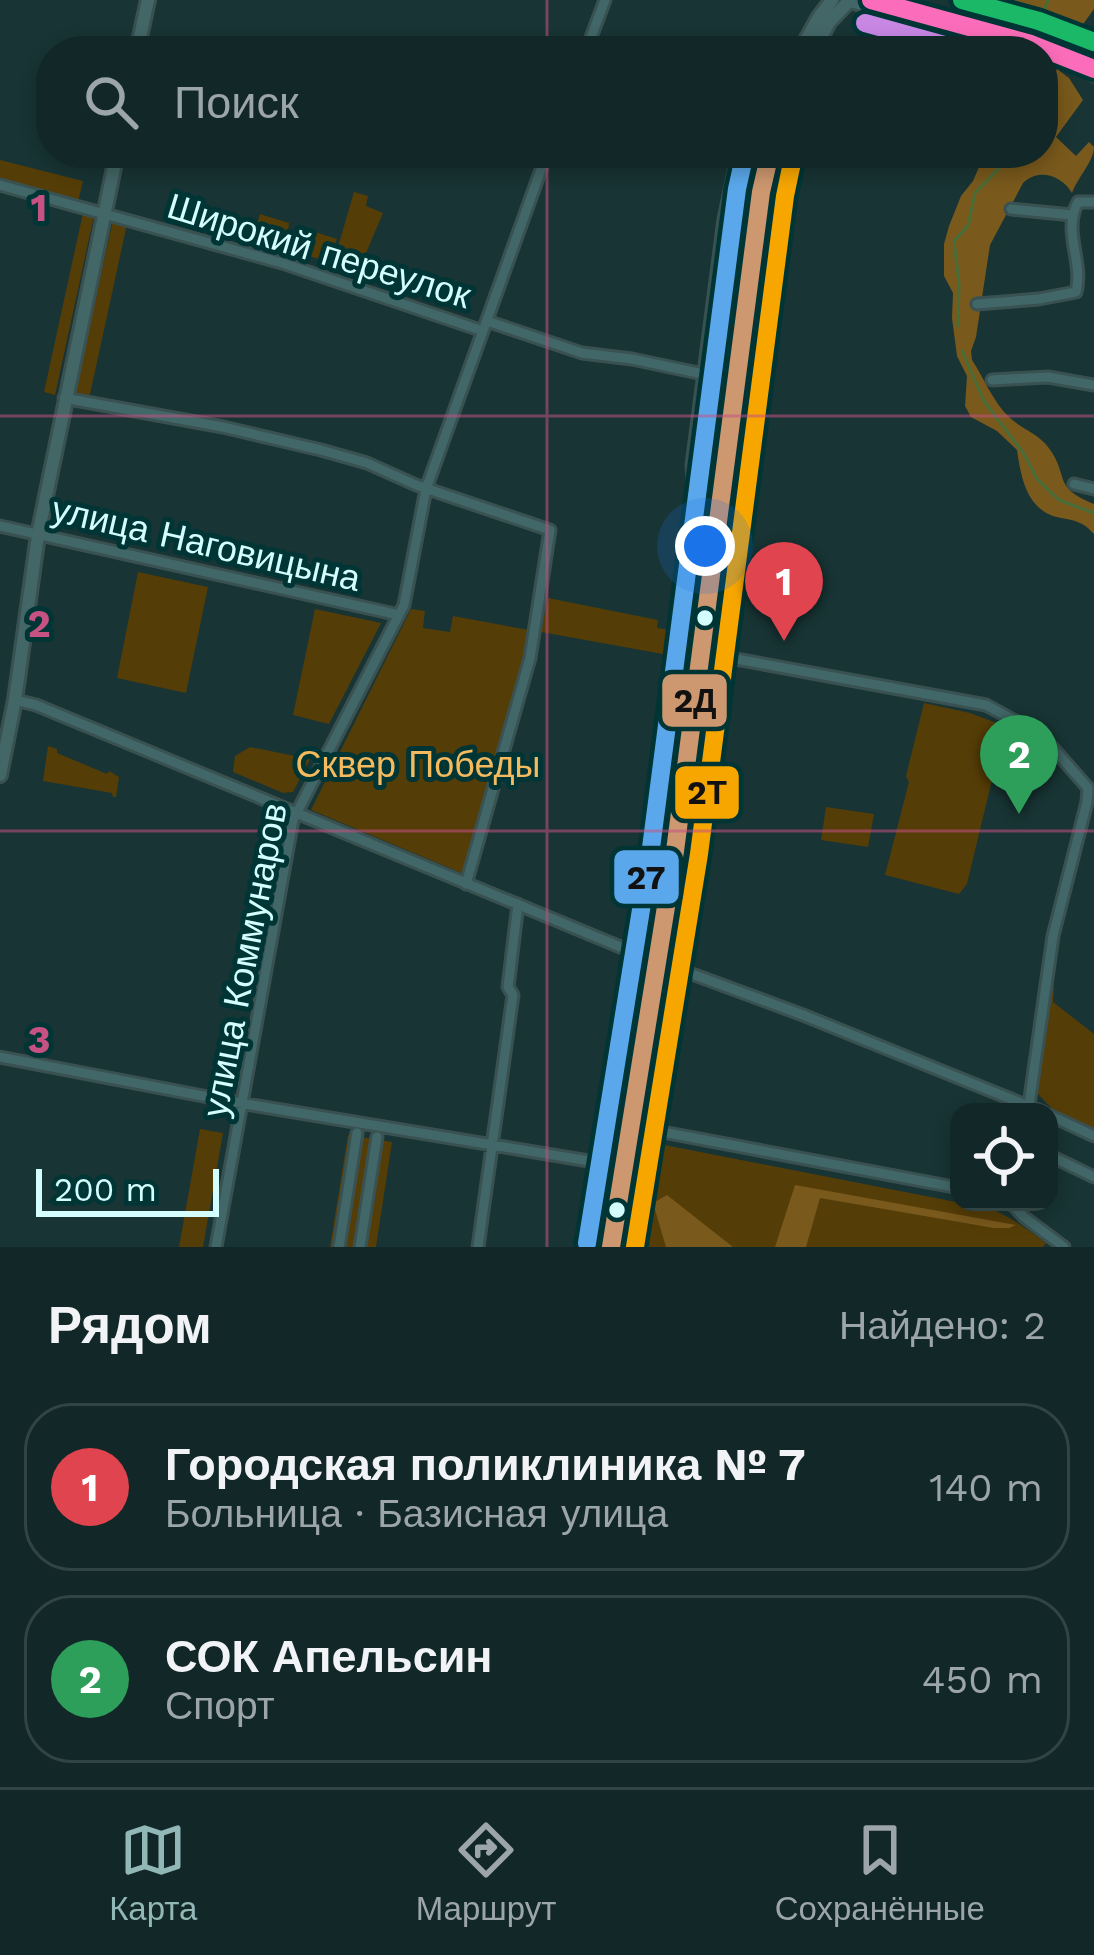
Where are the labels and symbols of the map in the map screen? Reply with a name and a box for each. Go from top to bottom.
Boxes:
text: 1 [31,185,47,230]
street label: Широкий переулок [162,185,476,317]
street label: улица Наговицына [48,488,365,600]
your location [675,516,735,576]
pin: 1 [745,542,823,641]
text: 2 [27,601,51,646]
unlabelled marker [694,607,716,629]
line badge: 2Д [660,672,729,729]
text: 2Д [673,681,717,720]
pin: 2 [980,715,1058,814]
park label: Сквер Победы [295,744,541,786]
line badge: 2Т [673,764,741,821]
text: 2Т [687,773,727,812]
street label: улица Коммунаров [194,799,296,1121]
line badge: 27 [612,848,681,906]
text: 27 [626,858,666,897]
text: 3 [27,1017,51,1062]
scale bar [36,1163,219,1216]
unlabelled marker [606,1199,628,1221]

